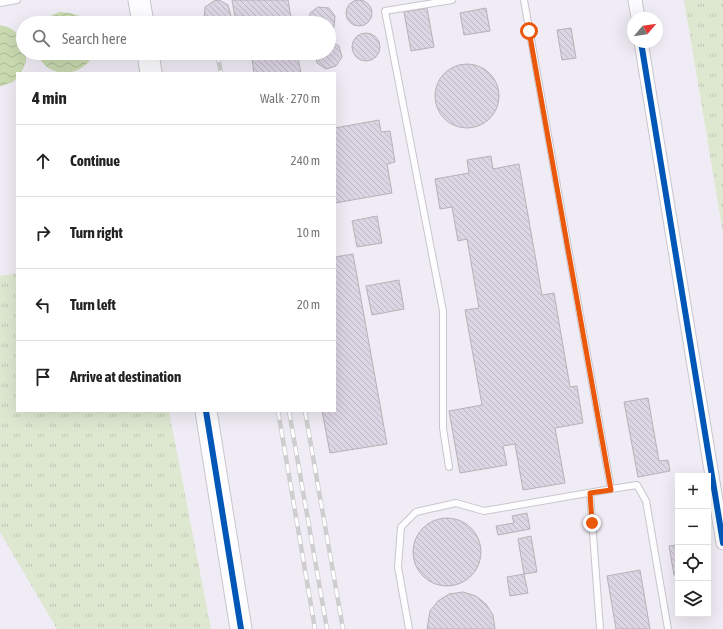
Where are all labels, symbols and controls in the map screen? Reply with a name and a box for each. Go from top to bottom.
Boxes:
north arrow [627,12,663,48]
search box [16,16,336,60]
route start [520,22,538,40]
icon: search [30,27,52,49]
text: Search here [62,30,127,47]
text: 4 min [32,88,67,108]
text: Walk · 270 m [260,91,320,106]
icon: ahead [32,150,54,172]
text: Continue [70,152,120,169]
text: 240 m [291,153,320,168]
icon: right [32,222,54,244]
text: Turn right [70,224,123,241]
text: 10 m [297,225,320,240]
icon: left [32,294,54,316]
text: Turn left [70,296,116,313]
text: 20 m [297,297,320,312]
icon: arrive [32,366,54,388]
text: Arrive at destination [70,368,181,385]
map controls [675,473,711,617]
button: + [675,473,711,509]
button: − [675,509,711,545]
route end [583,514,601,532]
button: locate [675,545,711,581]
button: layers [675,581,711,617]

